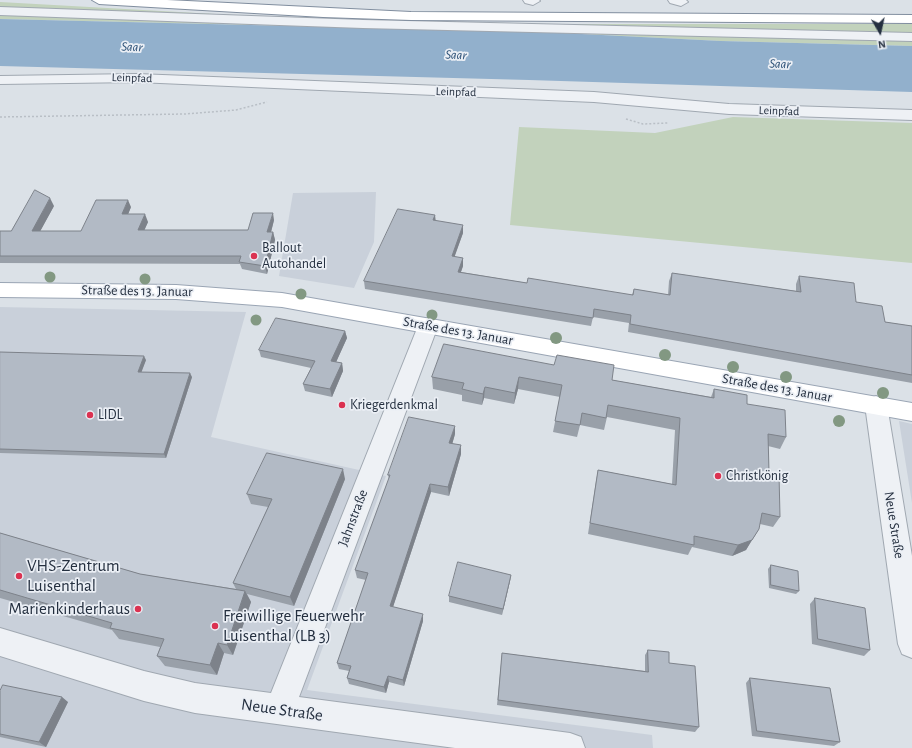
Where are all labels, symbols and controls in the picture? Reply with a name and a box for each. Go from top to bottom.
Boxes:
north arrow [860,12,900,52]
text: N [877,38,887,50]
water label: Saar [121,39,143,55]
water label: Saar [445,47,467,63]
water label: Saar [769,56,791,72]
street label: Leinpfad [111,70,153,86]
street label: Leinpfad [435,84,477,100]
street label: Leinpfad [758,103,800,119]
place label: Ballout Autohandel [262,240,326,272]
marker: Ballout Autohandel [249,251,259,261]
street label: Straße des 13. Januar [81,282,193,300]
street label: Straße des 13. Januar [402,313,514,349]
street label: Straße des 13. Januar [721,370,833,406]
place label: Kriegerdenkmal [350,397,438,413]
marker: Kriegerdenkmal [337,400,347,410]
place label: LIDL [98,407,122,423]
marker: LIDL [85,410,95,420]
place label: Christkönig [726,468,788,484]
marker: Christkönig [713,471,723,481]
street label: Jahnstraße [334,487,372,549]
street label: Neue Straße [880,490,908,560]
place label: VHS-Zentrum Luisenthal [27,556,120,596]
marker: VHS-Zentrum Luisenthal [14,571,24,581]
place label: Marienkinderhaus [8,599,130,619]
marker: Marienkinderhaus [133,604,143,614]
place label: Freiwillige Feuerwehr Luisenthal (LB 3) [223,606,364,646]
marker: Freiwillige Feuerwehr Luisenthal (LB 3) [210,621,220,631]
street label: Neue Straße [240,694,324,726]

